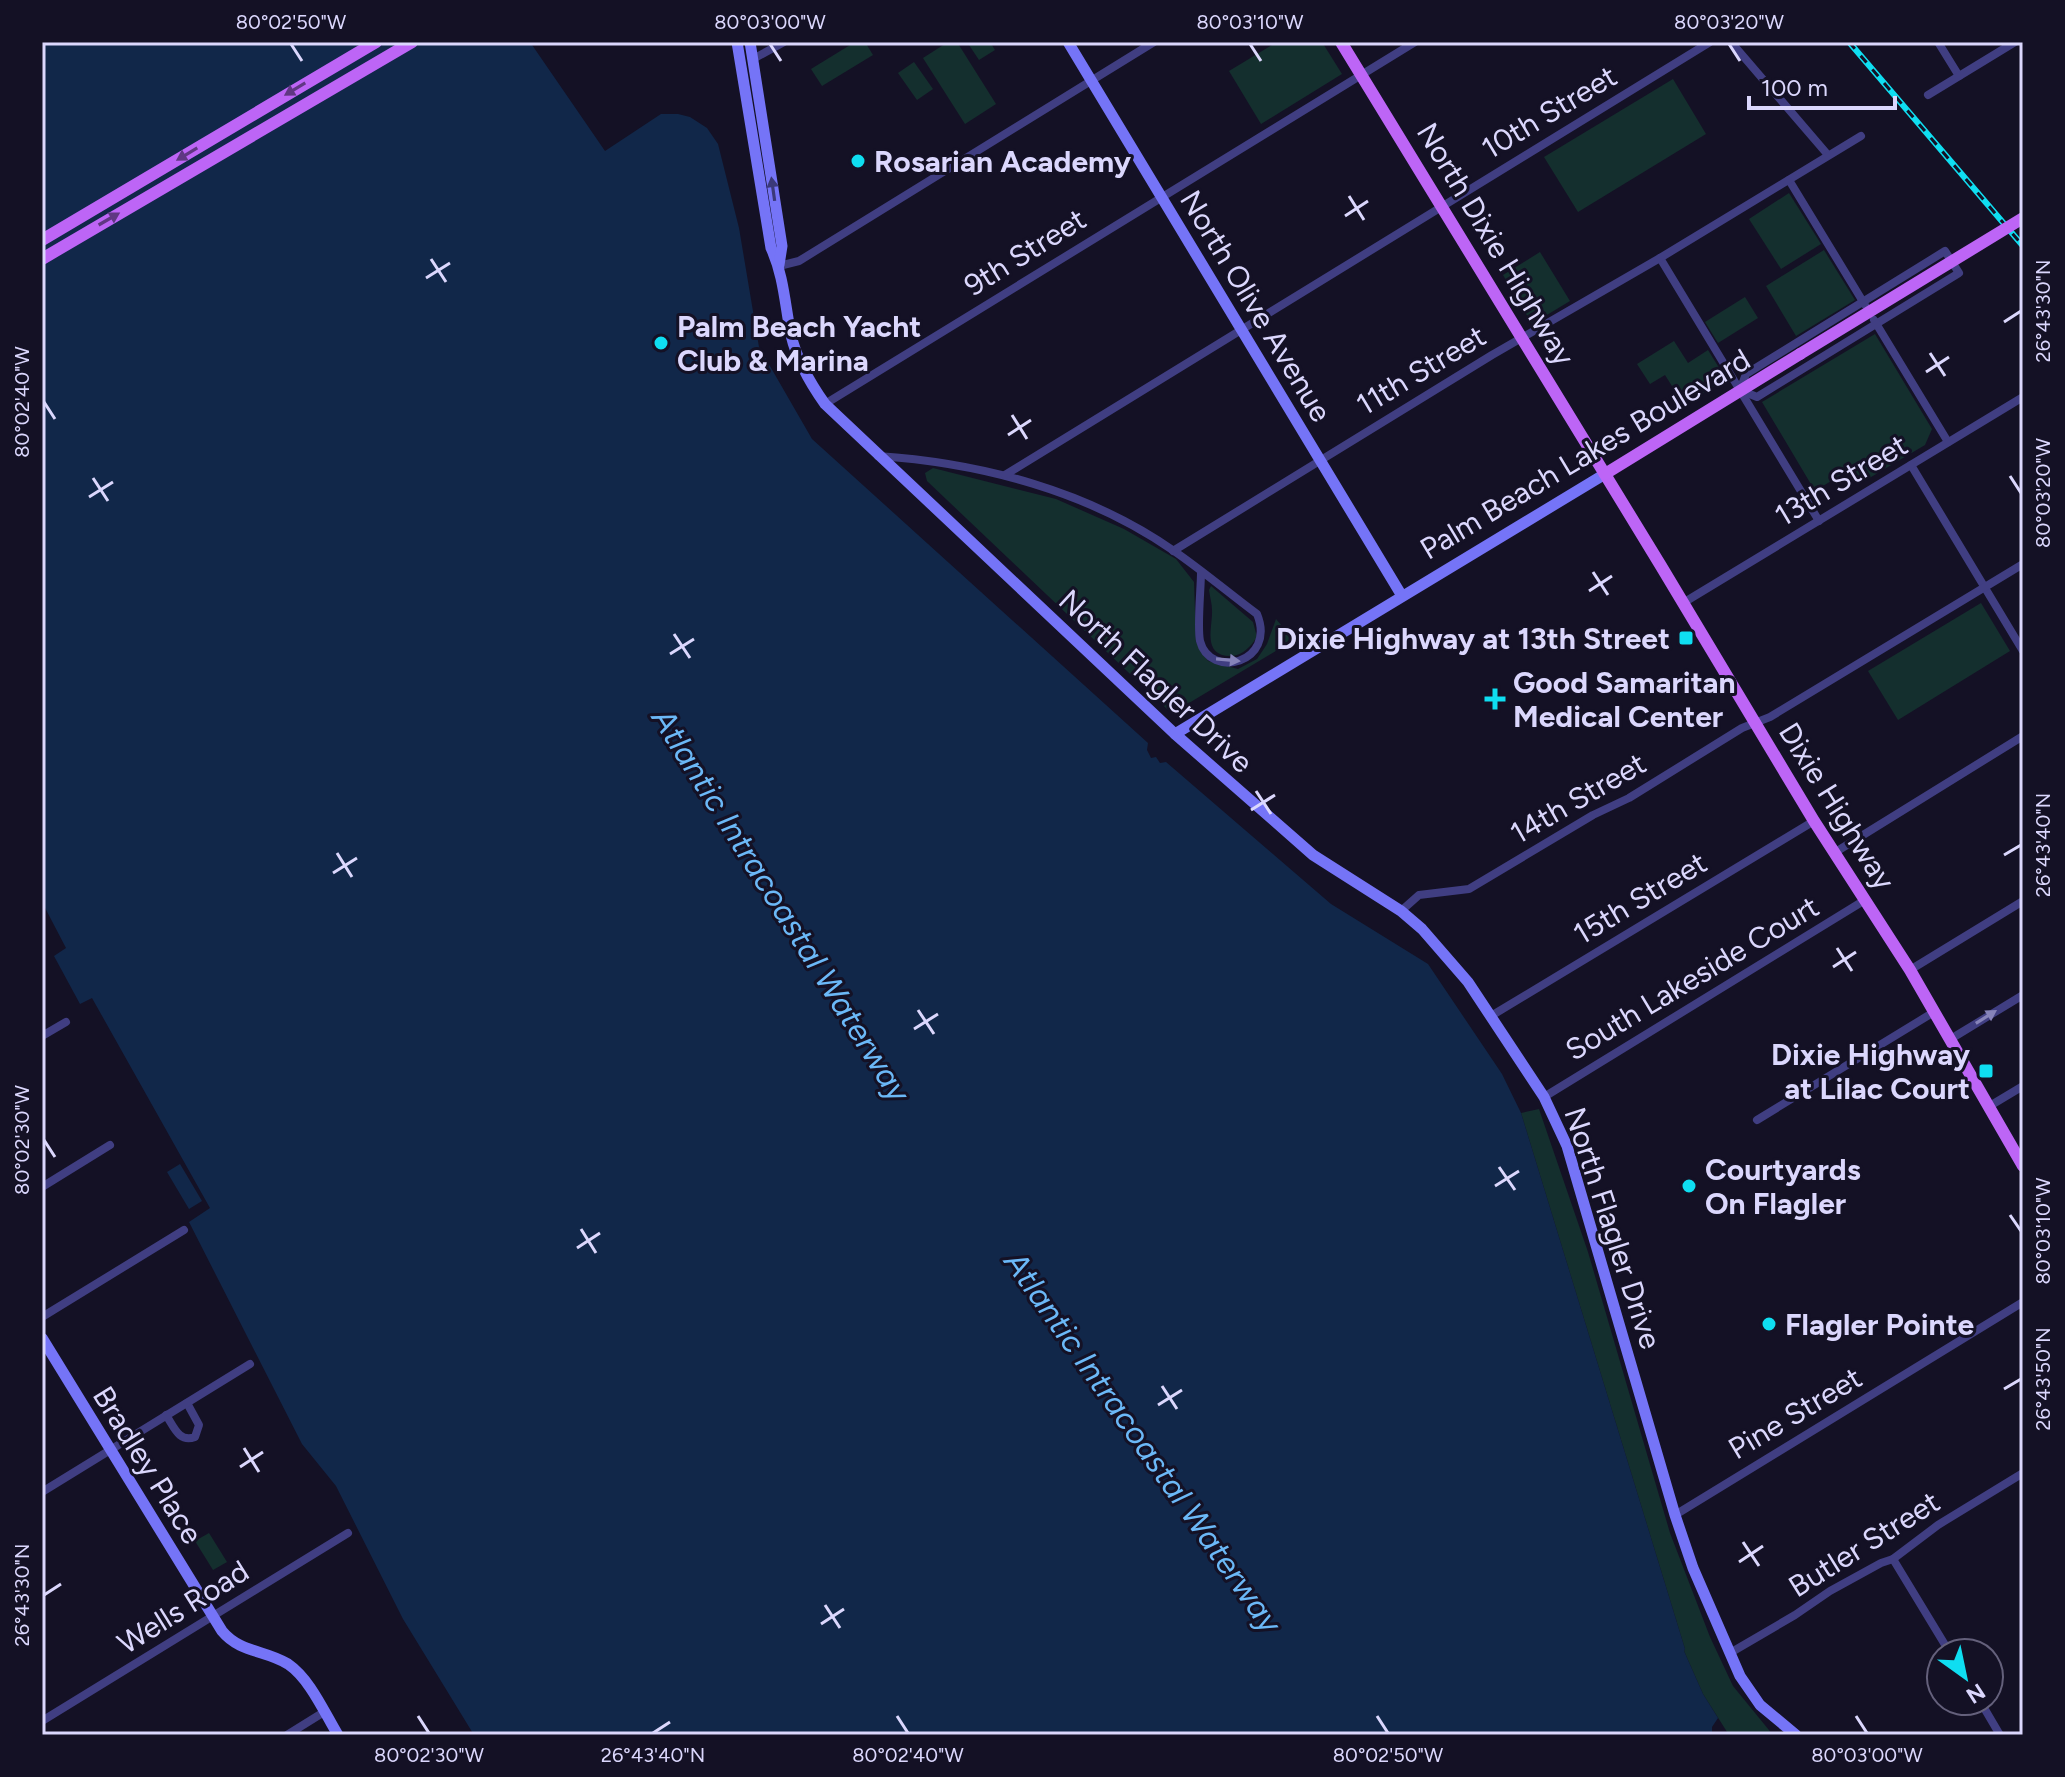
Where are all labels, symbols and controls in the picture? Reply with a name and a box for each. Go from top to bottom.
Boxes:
text: 80°02'50"W [236,10,346,34]
text: 80°03'00"W [714,10,826,34]
text: 80°03'10"W [1197,10,1303,34]
text: 80°03'20"W [1674,10,1784,34]
street label: 10th Street [1475,57,1623,167]
scale bar [1749,60,1895,110]
text: 100 m [1761,73,1828,102]
one-way arrow [284,82,306,96]
street label: North Dixie Highway [1409,116,1583,372]
place label: Rosarian Academy [874,143,1132,180]
one-way arrow [176,146,198,160]
marker: Rosarian Academy [849,152,867,170]
one-way arrow [766,176,779,201]
street label: North Olive Avenue [1172,183,1340,429]
street label: 9th Street [957,200,1093,304]
one-way arrow [98,212,120,226]
text: 26°43'30"N [2031,260,2055,362]
place label: Palm Beach Yacht Club & Marina [677,308,921,379]
street label: 11th Street [1350,317,1492,423]
marker: Palm Beach Yacht Club & Marina [652,334,670,352]
street label: Palm Beach Lakes Boulevard [1413,341,1757,567]
text: 80°02'40"W [10,346,34,458]
street label: 13th Street [1768,426,1914,534]
text: 80°03'20"W [2031,438,2055,548]
street label: North Flagler Drive [1051,582,1261,780]
place label: Dixie Highway at 13th Street [1276,620,1670,657]
marker: Dixie Highway at 13th Street [1677,629,1695,647]
one-way arrow [1216,653,1241,666]
place label: Good Samaritan Medical Center [1513,664,1736,735]
marker: Good Samaritan Medical Center [1484,688,1506,710]
water label: Atlantic Intracoastal Waterway [643,700,919,1110]
street label: Dixie Highway [1771,716,1903,897]
street label: 14th Street [1504,744,1652,852]
text: 26°43'40"N [2031,793,2055,897]
street label: 15th Street [1567,844,1713,952]
street label: South Lakeside Court [1559,888,1825,1068]
one-way arrow [1975,1011,1997,1025]
place label: Dixie Highway at Lilac Court [1771,1036,1971,1107]
marker: Dixie Highway at Lilac Court [1977,1062,1995,1080]
text: 80°02'30"W [10,1085,34,1195]
street label: North Flagler Drive [1556,1102,1670,1354]
place label: Courtyards On Flagler [1705,1151,1861,1222]
marker: Courtyards On Flagler [1680,1177,1698,1195]
text: 80°03'10"W [2031,1178,2055,1284]
water label: Atlantic Intracoastal Waterway [995,1242,1290,1641]
place label: Flagler Pointe [1785,1306,1974,1343]
marker: Flagler Pointe [1760,1315,1778,1333]
text: 26°43'50"N [2031,1327,2055,1431]
street label: Pine Street [1722,1359,1868,1467]
street label: Bradley Place [85,1379,211,1551]
street label: Butler Street [1782,1483,1946,1605]
text: 26°43'30"N [10,1544,34,1646]
street label: Wells Road [111,1552,255,1662]
north arrow [1925,1637,2005,1717]
text: N [1961,1677,1990,1709]
text: 80°02'30"W [374,1743,484,1767]
text: 26°43'40"N [601,1743,705,1767]
text: 80°02'40"W [852,1743,964,1767]
text: 80°02'50"W [1333,1743,1443,1767]
text: 80°03'00"W [1811,1743,1923,1767]

